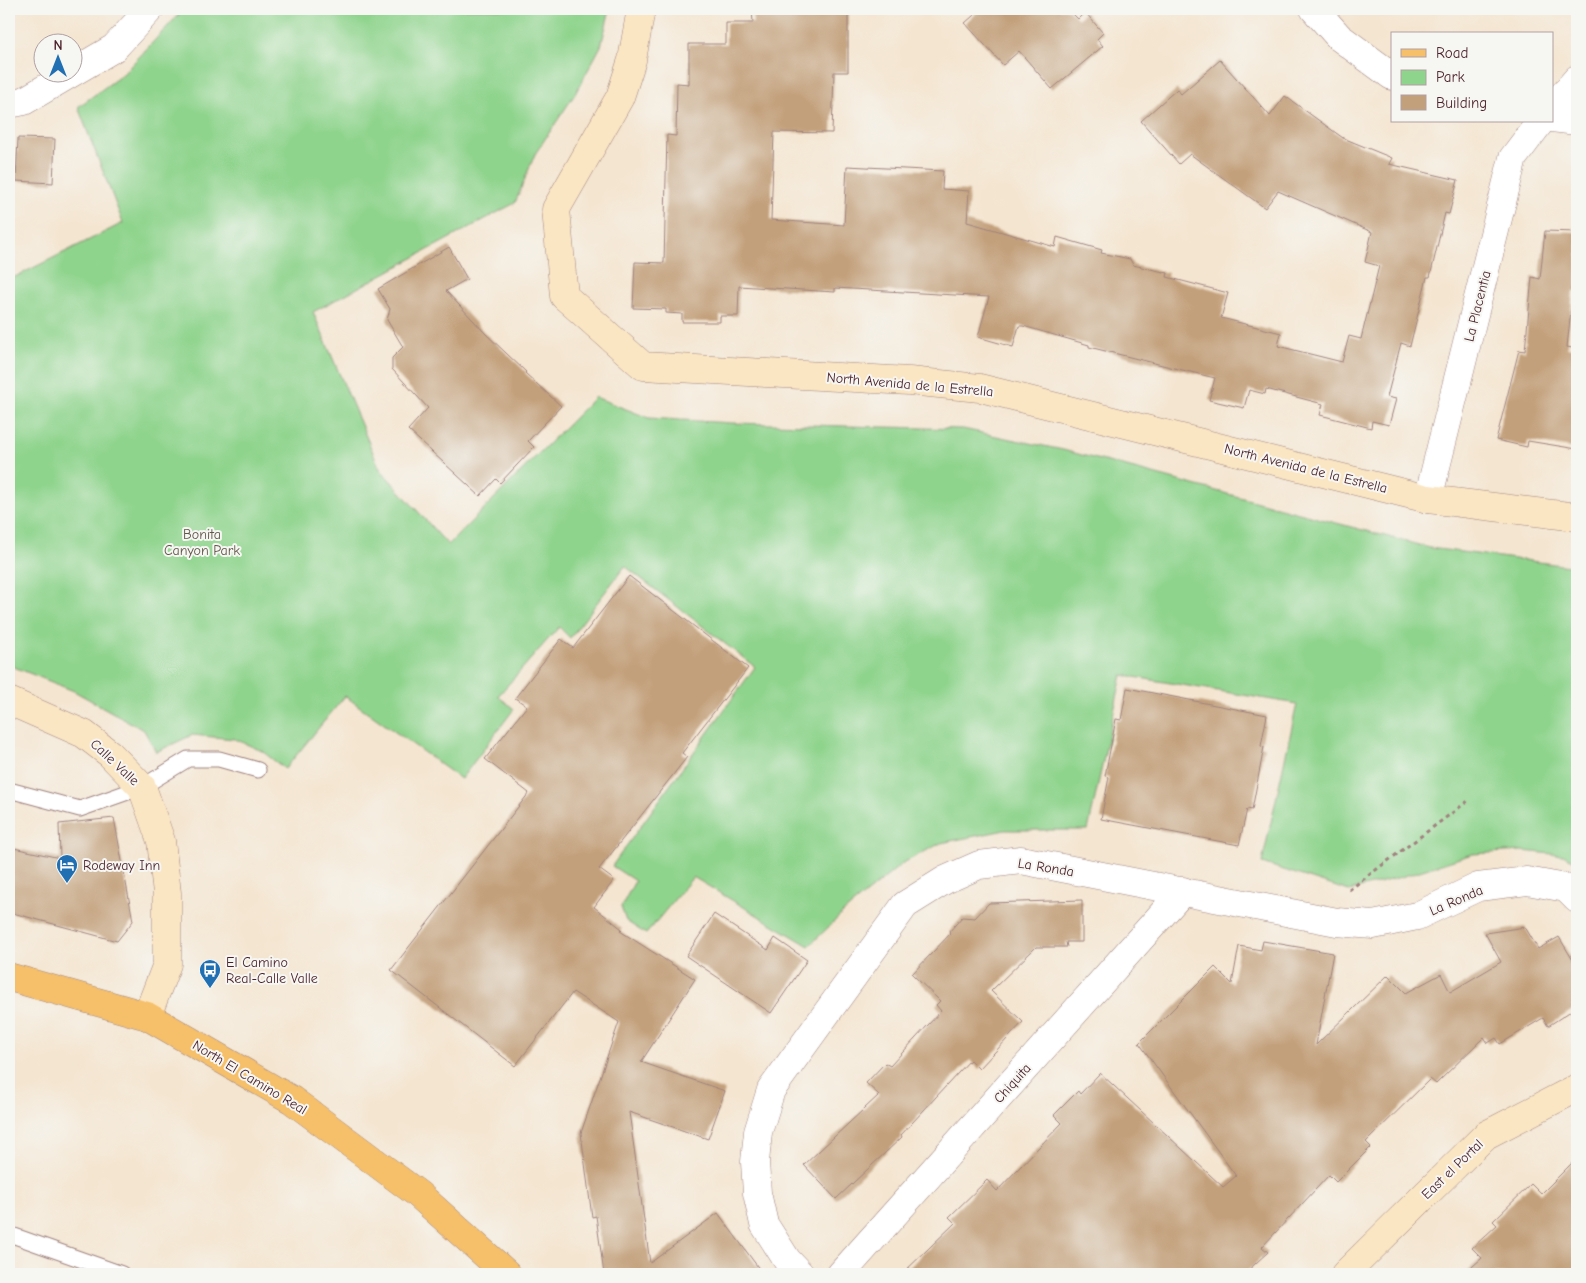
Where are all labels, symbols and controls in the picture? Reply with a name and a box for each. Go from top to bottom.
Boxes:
north arrow [32,32,82,82]
legend [1391,32,1554,122]
text: N [53,37,63,54]
text: Road [1436,44,1468,62]
text: Park [1436,68,1465,86]
text: Building [1436,94,1487,112]
street label: La Placentia [1460,269,1495,343]
street label: North Avenida de la Estrella [826,369,994,400]
street label: North Avenida de la Estrella [1223,440,1389,497]
park label: Bonita Canyon Park [164,526,240,559]
street label: Calle Valle [87,735,143,789]
hotel icon: Rodeway Inn [55,853,79,884]
street label: La Ronda [1017,855,1075,880]
place label: Rodeway Inn [83,857,160,874]
street label: La Ronda [1427,882,1486,919]
place label: El Camino Real-Calle Valle [226,954,318,987]
bus stop icon: El Camino Real-Calle Valle [198,958,222,989]
street label: North El Camino Real [189,1037,310,1118]
street label: Chiquita [990,1060,1035,1107]
street label: East el Portal [1418,1136,1487,1203]

